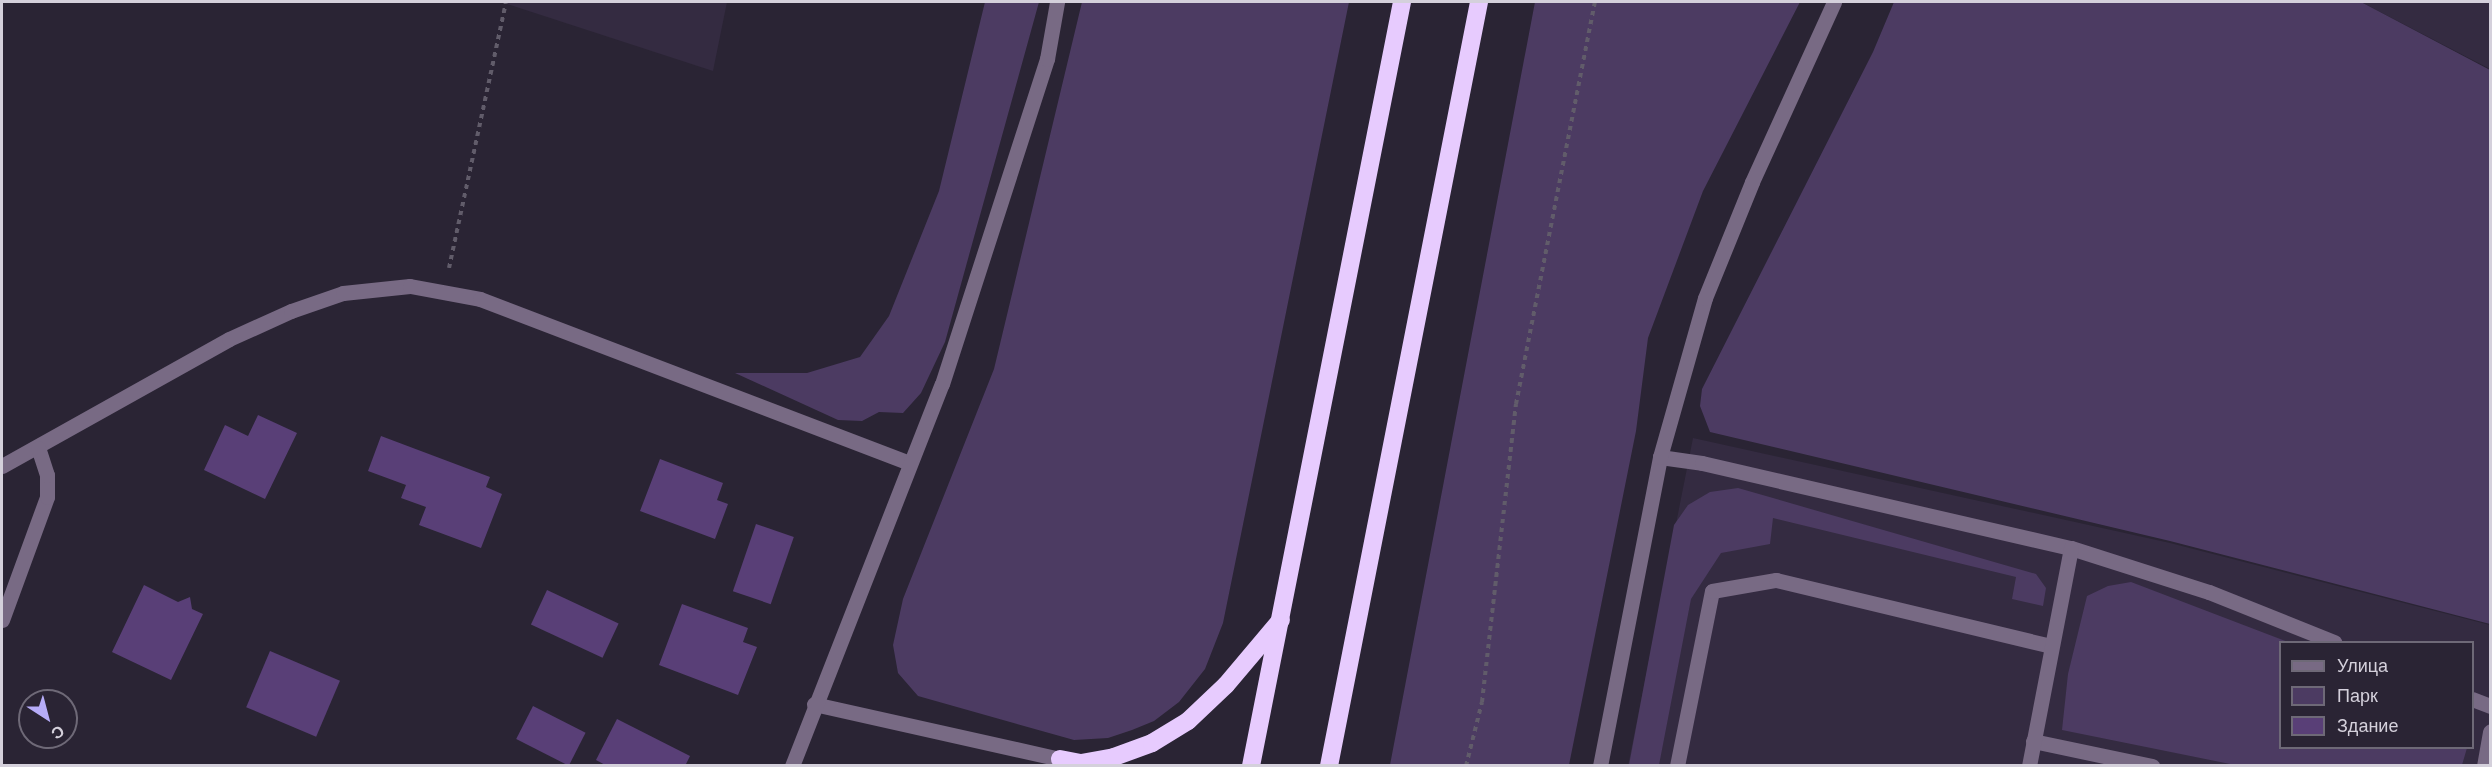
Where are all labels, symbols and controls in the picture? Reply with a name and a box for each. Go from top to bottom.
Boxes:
legend [2279,641,2474,749]
text: Улица [2337,656,2388,676]
text: Парк [2337,686,2378,706]
north arrow [18,689,78,749]
text: Здание [2337,716,2398,736]
text: С [48,722,67,743]

